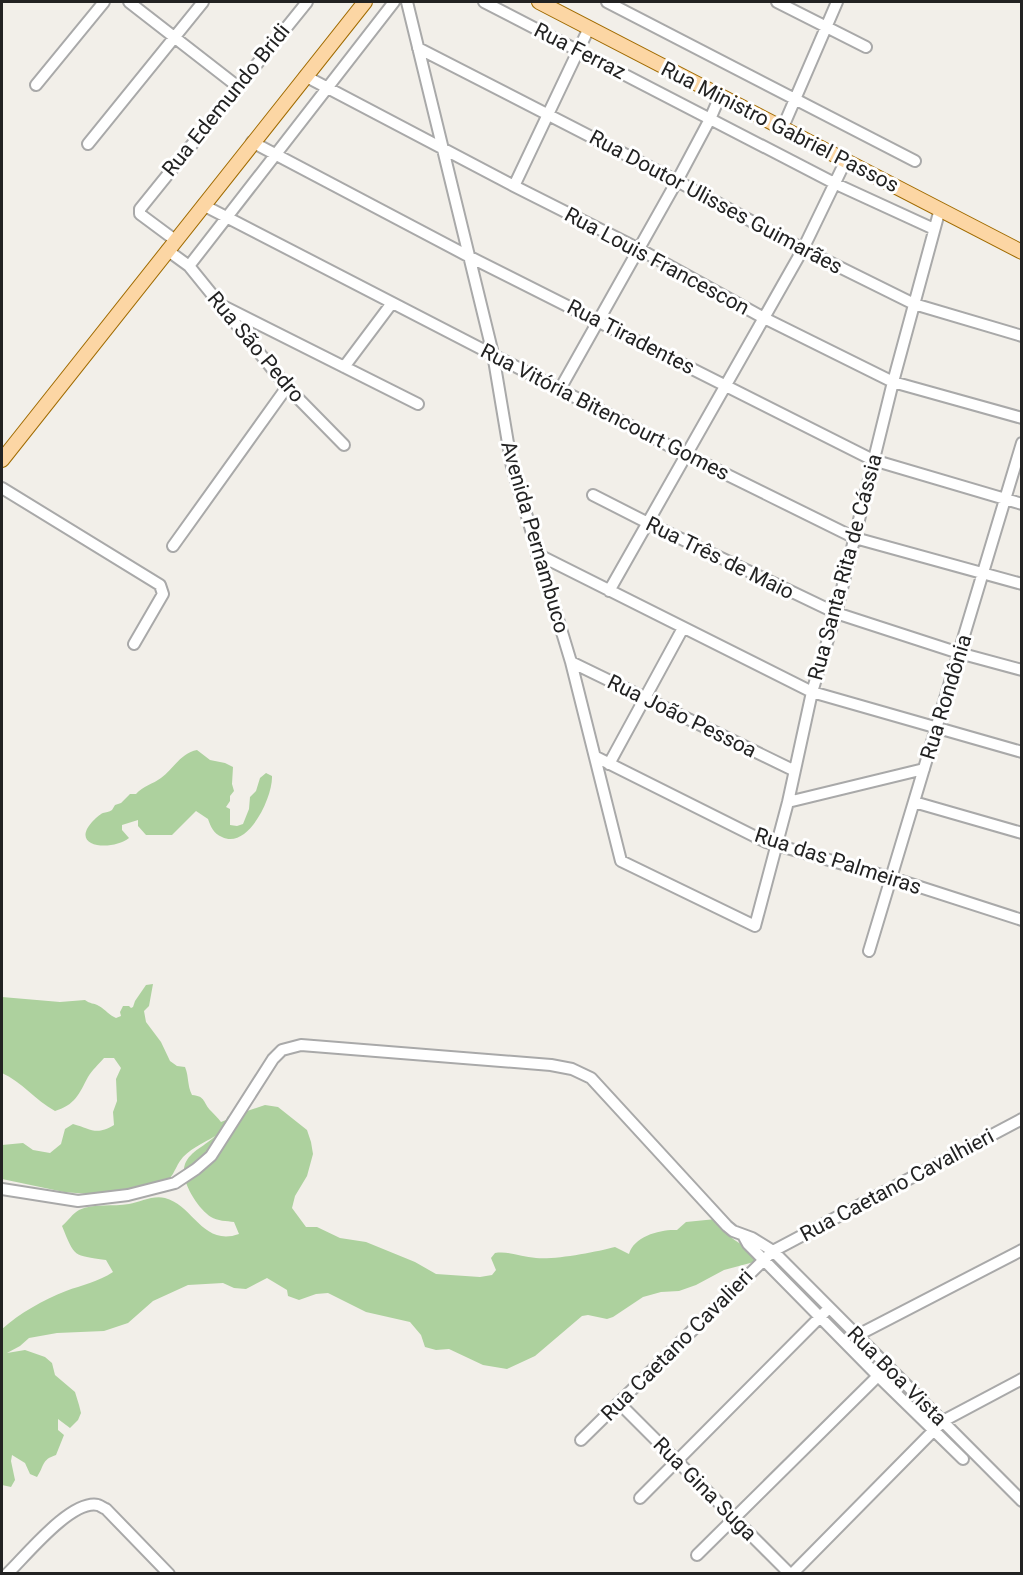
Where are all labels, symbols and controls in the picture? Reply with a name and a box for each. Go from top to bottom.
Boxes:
street label: Rua Ferraz [530,18,630,84]
street label: Rua Edemundo Bridi [157,19,295,181]
street label: Rua Ministro Gabriel Passos [657,57,903,197]
street label: Rua Doutor Ulisses Guimarães [585,125,847,279]
street label: Rua Louis Francescon [561,202,753,320]
street label: Rua São Pedro [203,287,309,407]
street label: Rua Tiradentes [563,295,699,379]
street label: Rua Vitória Bitencourt Gomes [477,339,733,485]
street label: Avenida Pernambuco [496,438,574,636]
street label: Rua Santa Rita de Cássia [803,451,887,683]
street label: Rua Três de Maio [642,512,798,604]
street label: Rua Rondônia [916,632,976,762]
street label: Rua João Pessoa [604,670,760,762]
street label: Rua das Palmeiras [752,823,924,899]
street label: Rua Caetano Cavalhieri [796,1124,998,1246]
street label: Rua Caetano Cavalieri [596,1264,758,1426]
street label: Rua Boa Vista [842,1321,952,1431]
street label: Rua Gina Suga [648,1432,762,1546]

